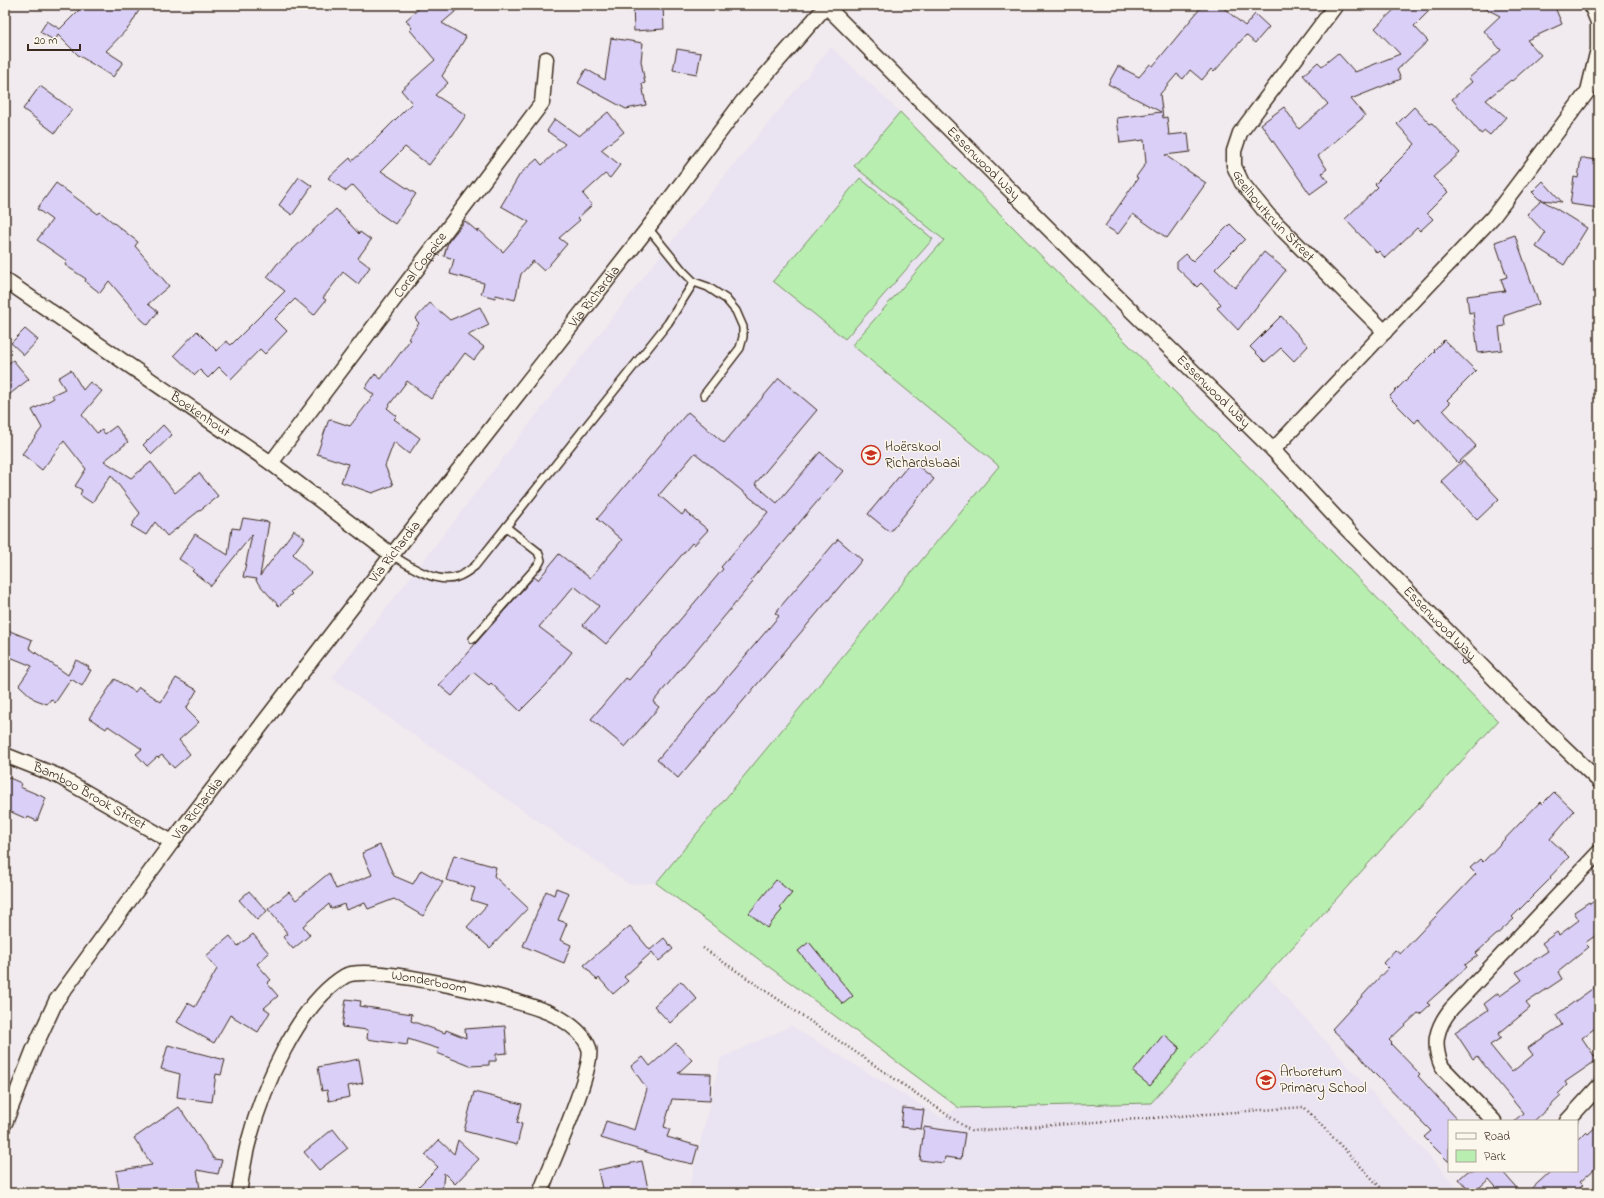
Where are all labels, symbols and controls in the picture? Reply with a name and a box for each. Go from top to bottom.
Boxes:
scale bar [28,26,80,52]
text: 20 m [34,32,57,50]
street label: Essenwood Way [942,122,1025,206]
street label: Geelhoutkruin Street [1227,167,1320,267]
street label: Coral Coppice [388,227,452,302]
street label: Via Richardia [563,261,625,333]
street label: Essenwood Way [1172,350,1256,434]
street label: Boekenhout [165,386,235,443]
place label: Hoërskool Richardsbaai [885,437,960,474]
school or university icon: Hoërskool Richardsbaai [860,444,882,466]
street label: Via Richardia [363,516,426,588]
street label: Essenwood Way [1398,581,1481,666]
street label: Bamboo Brook Street [29,756,150,835]
street label: Via Richardia [166,773,228,845]
street label: Wonderboom [390,965,469,999]
place label: Arboretum Primary School [1280,1062,1367,1100]
school or university icon: Arboretum Primary School [1255,1069,1277,1091]
legend [1448,1120,1578,1172]
text: Road [1484,1128,1510,1146]
text: Park [1484,1148,1506,1166]

